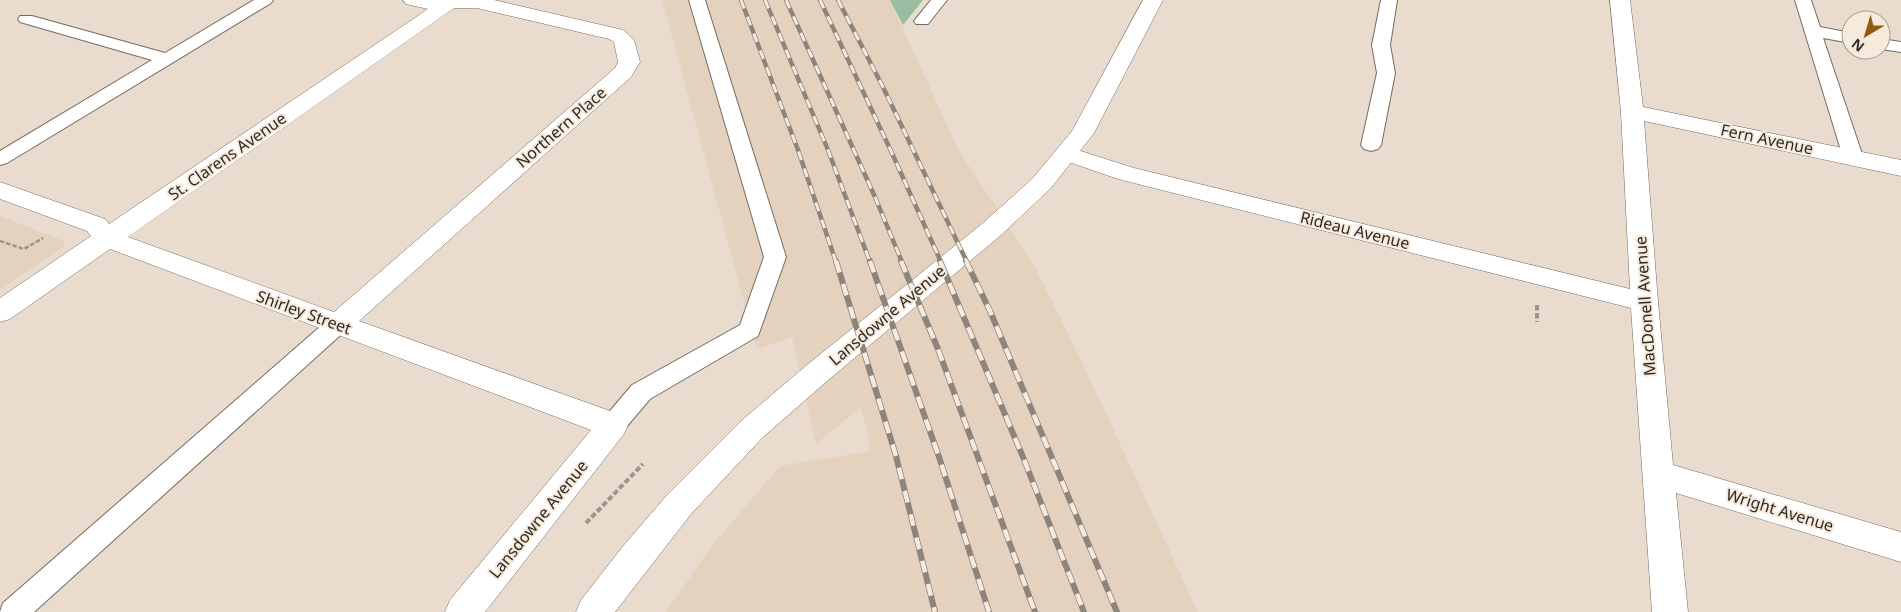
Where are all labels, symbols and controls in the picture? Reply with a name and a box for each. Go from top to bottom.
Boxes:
north arrow [1841,10,1891,60]
text: N [1847,35,1868,57]
street label: Northern Place [511,82,611,172]
street label: St. Clarens Avenue [164,107,290,205]
street label: Fern Avenue [1719,118,1815,160]
street label: Rideau Avenue [1298,206,1412,254]
street label: MacDonell Avenue [1629,235,1661,377]
street label: Lansdowne Avenue [824,260,950,370]
street label: Shirley Street [254,285,355,339]
street label: Lansdowne Avenue [484,455,592,583]
street label: Wright Avenue [1724,483,1836,537]

